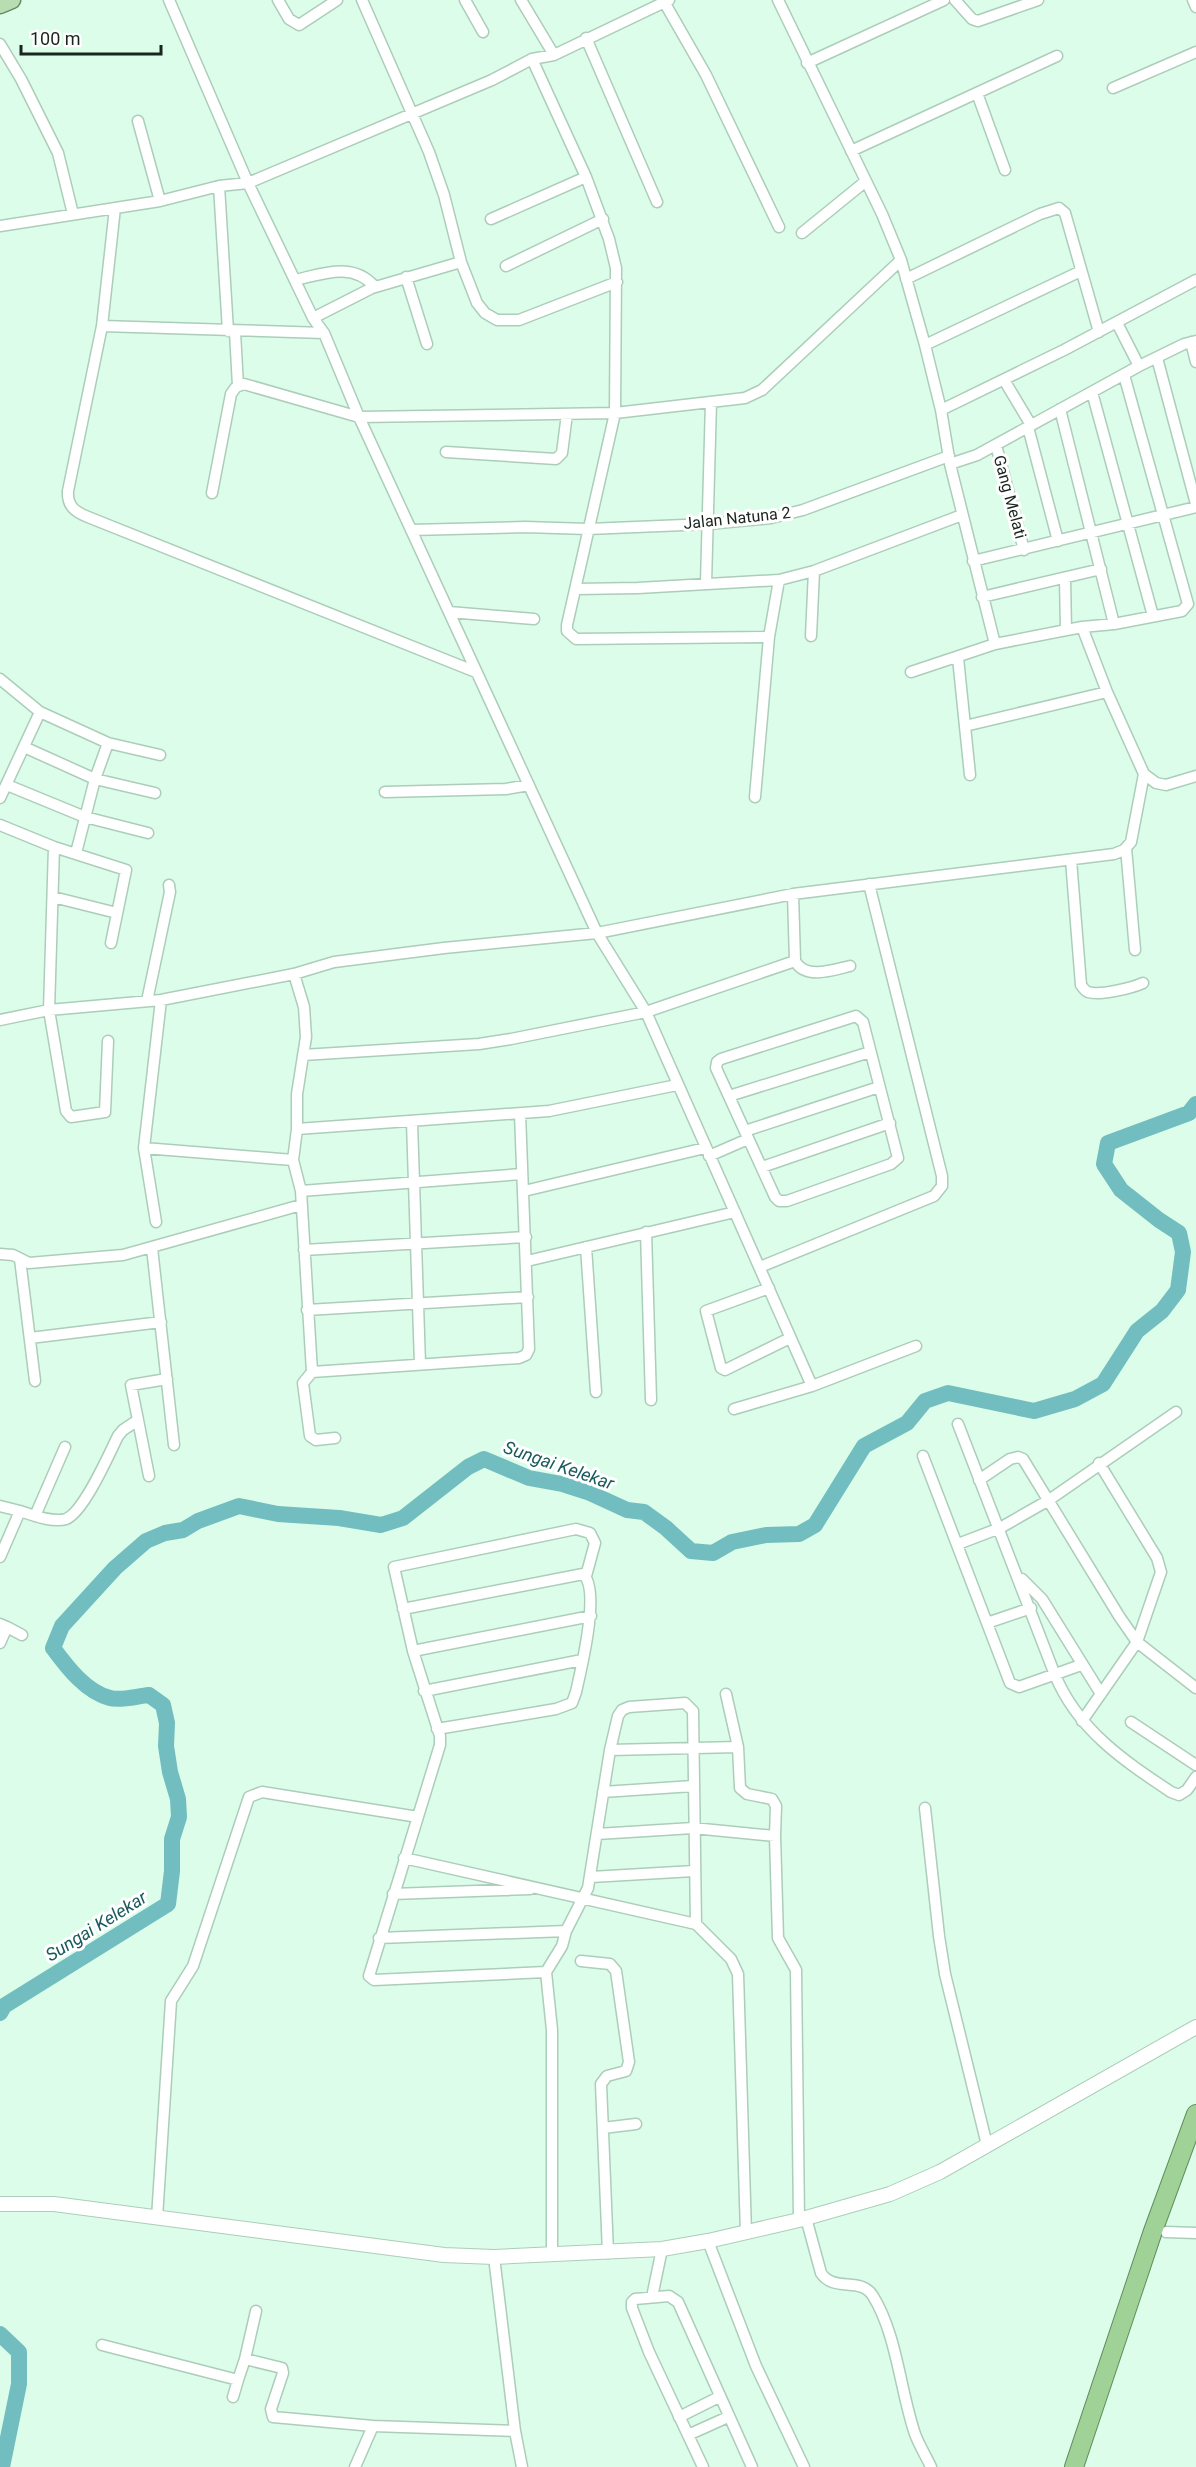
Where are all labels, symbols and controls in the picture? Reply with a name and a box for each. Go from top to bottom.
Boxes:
scale bar [21,18,160,56]
text: 100 m [30,28,81,49]
street label: Gang Melati [990,453,1030,541]
street label: Jalan Natuna 2 [682,503,792,533]
water label: Sungai Kelekar [501,1436,618,1494]
water label: Sungai Kelekar [42,1886,151,1965]

